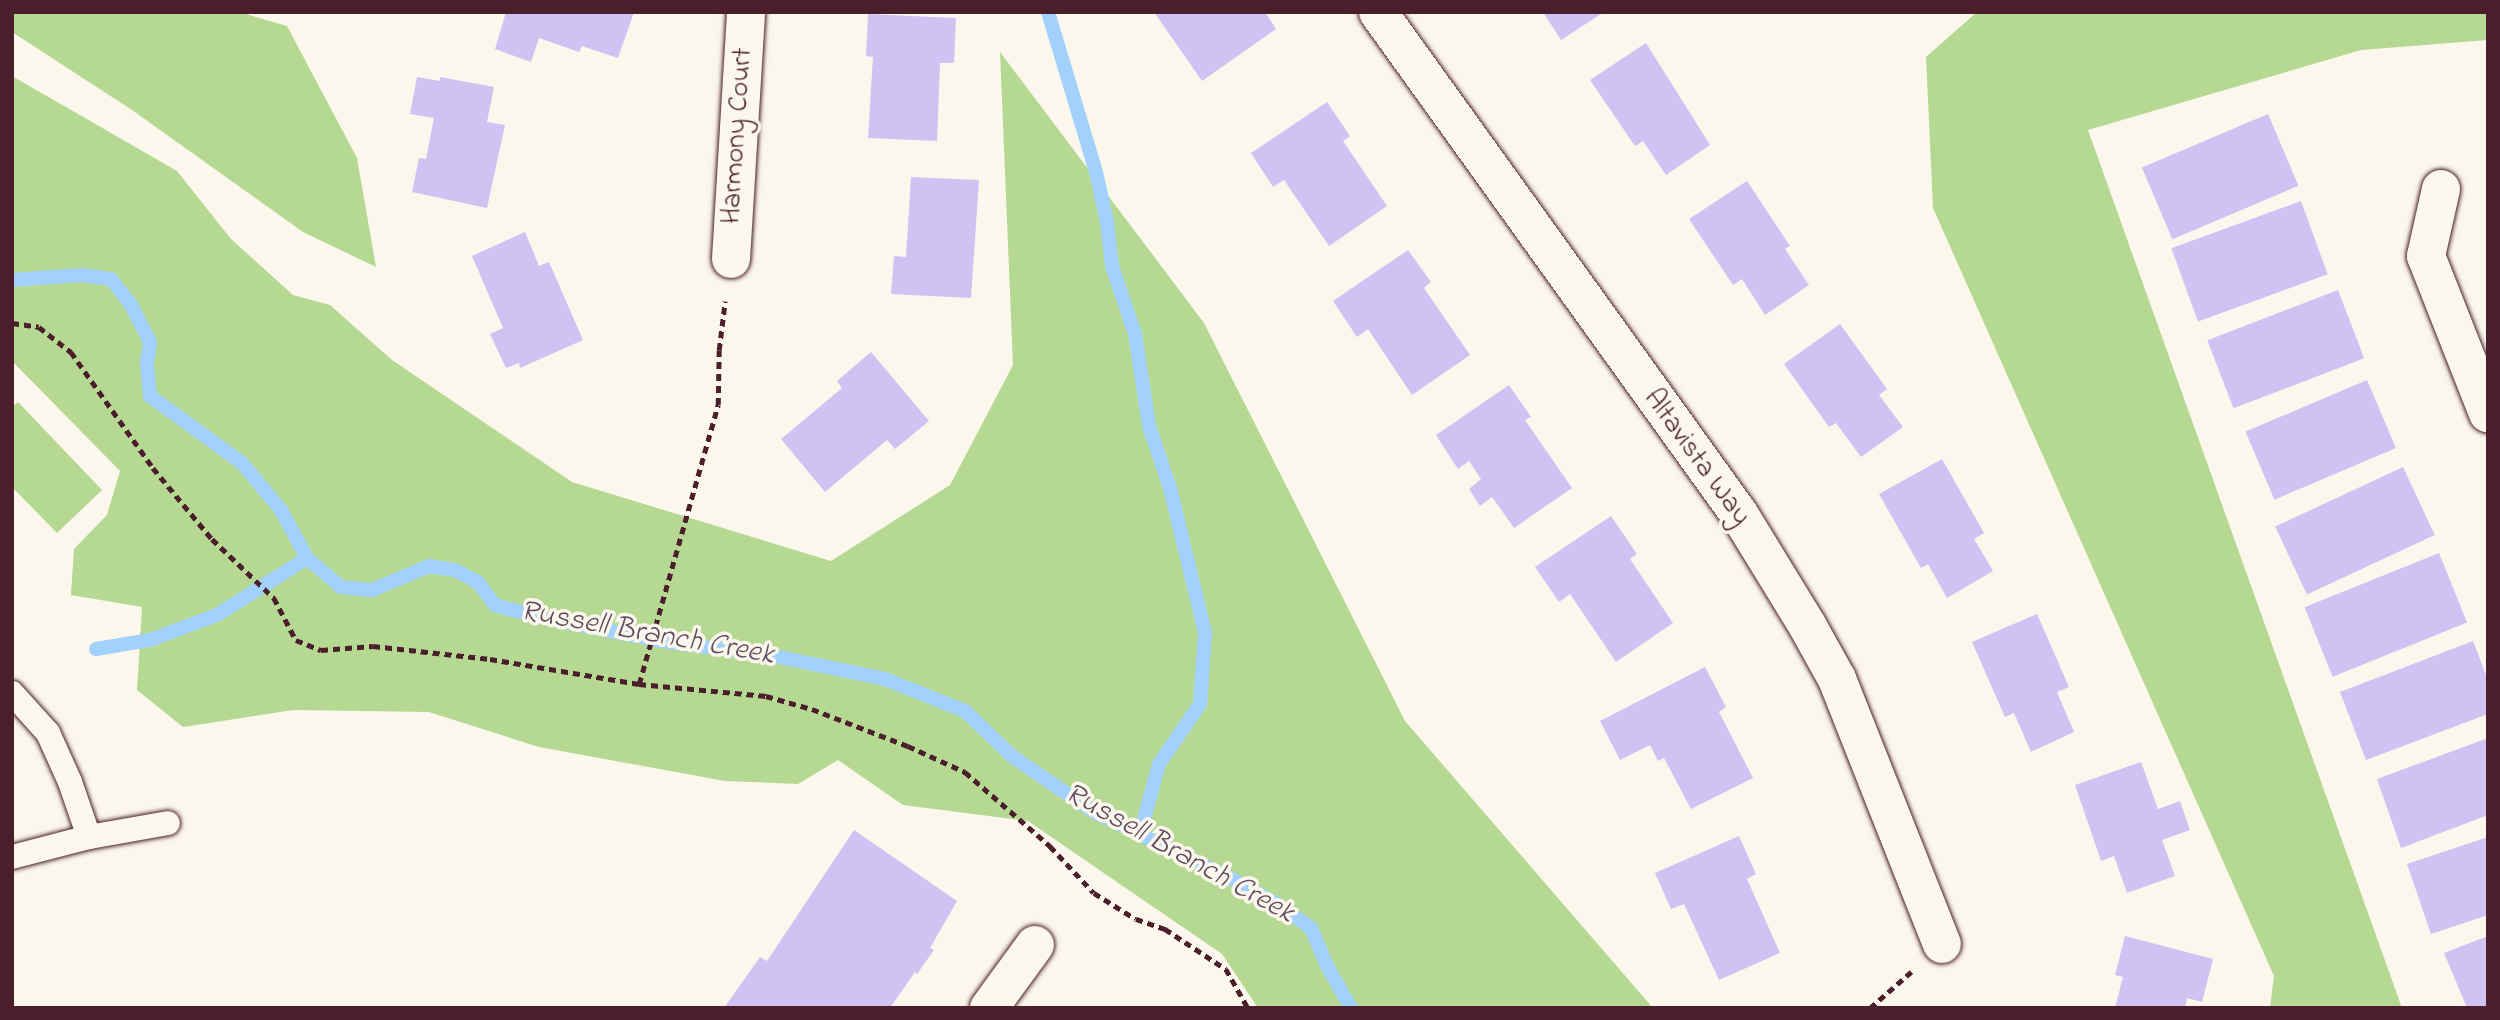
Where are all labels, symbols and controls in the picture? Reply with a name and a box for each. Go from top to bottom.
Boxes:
street label: Harmony Court [715,47,761,225]
street label: Altavista Way [1635,383,1757,533]
water label: Russell Branch Creek [518,594,776,674]
water label: Russell Branch Creek [1058,776,1300,932]

